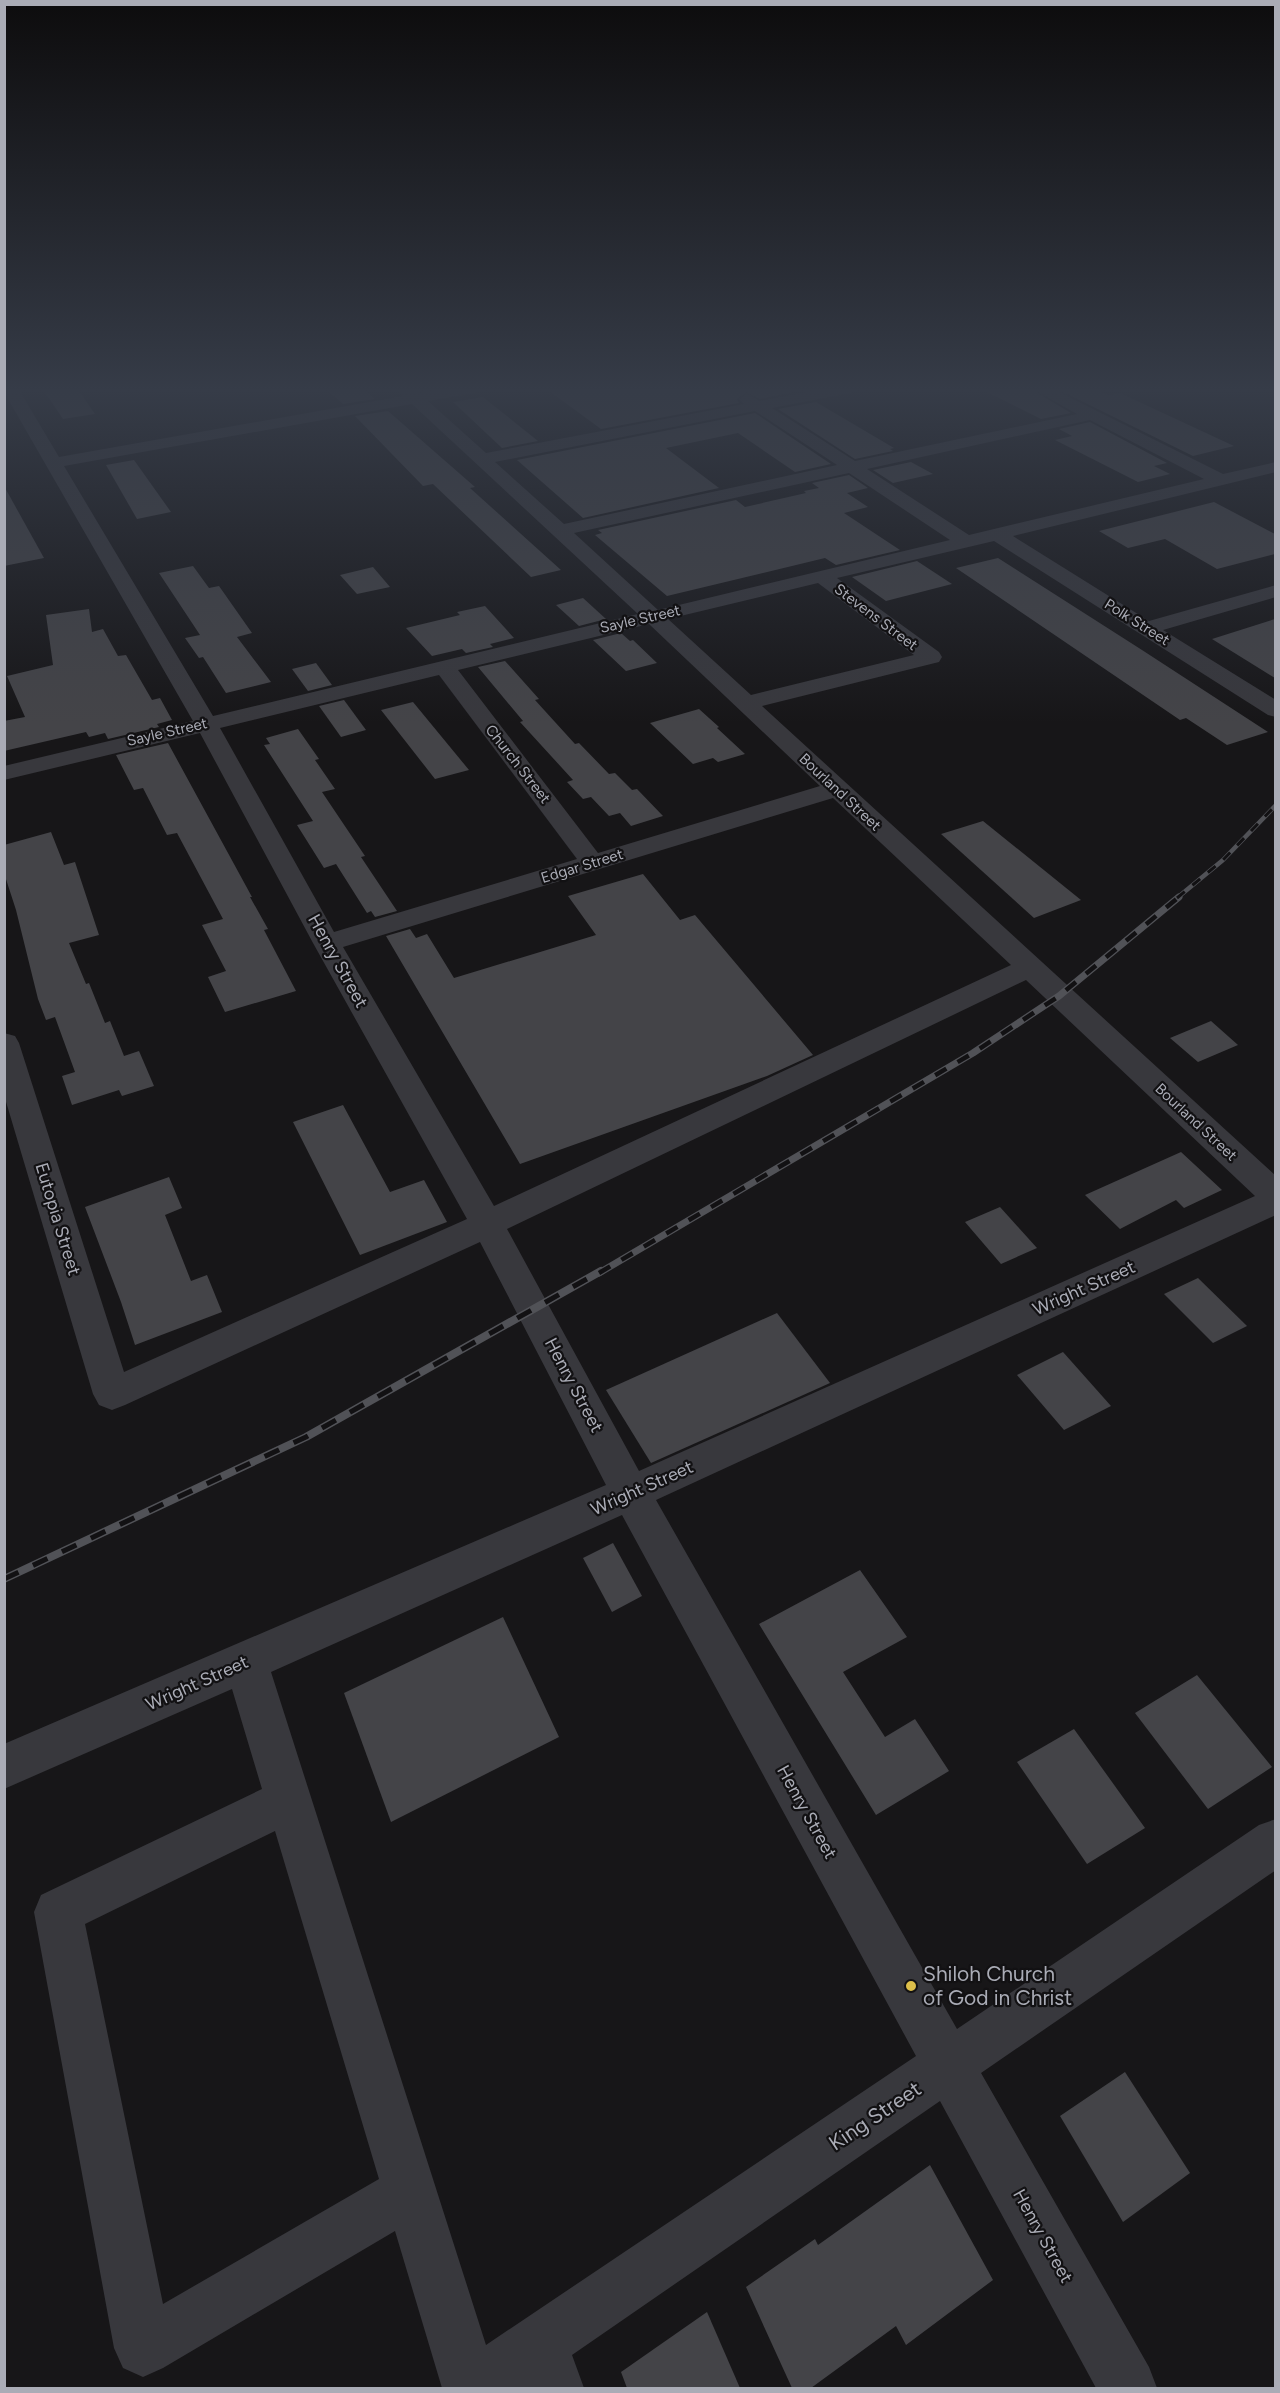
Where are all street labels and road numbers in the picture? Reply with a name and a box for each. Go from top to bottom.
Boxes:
street label: Stevens Street [831,580,921,654]
street label: Polk Street [1101,595,1173,649]
street label: Sayle Street [598,601,682,637]
street label: Sayle Street [125,714,209,750]
street label: Church Street [482,721,554,807]
street label: Bourland Street [795,750,885,835]
street label: Edgar Street [539,845,626,887]
street label: Henry Street [303,910,373,1012]
street label: Bourland Street [1151,1080,1241,1165]
street label: Eutopia Street [30,1160,86,1278]
street label: Wright Street [1029,1256,1139,1320]
street label: Henry Street [540,1334,608,1436]
street label: Wright Street [587,1456,697,1520]
street label: Wright Street [142,1651,252,1715]
street label: Henry Street [772,1761,842,1863]
street label: King Street [824,2076,926,2156]
street label: Henry Street [1008,2185,1078,2287]

